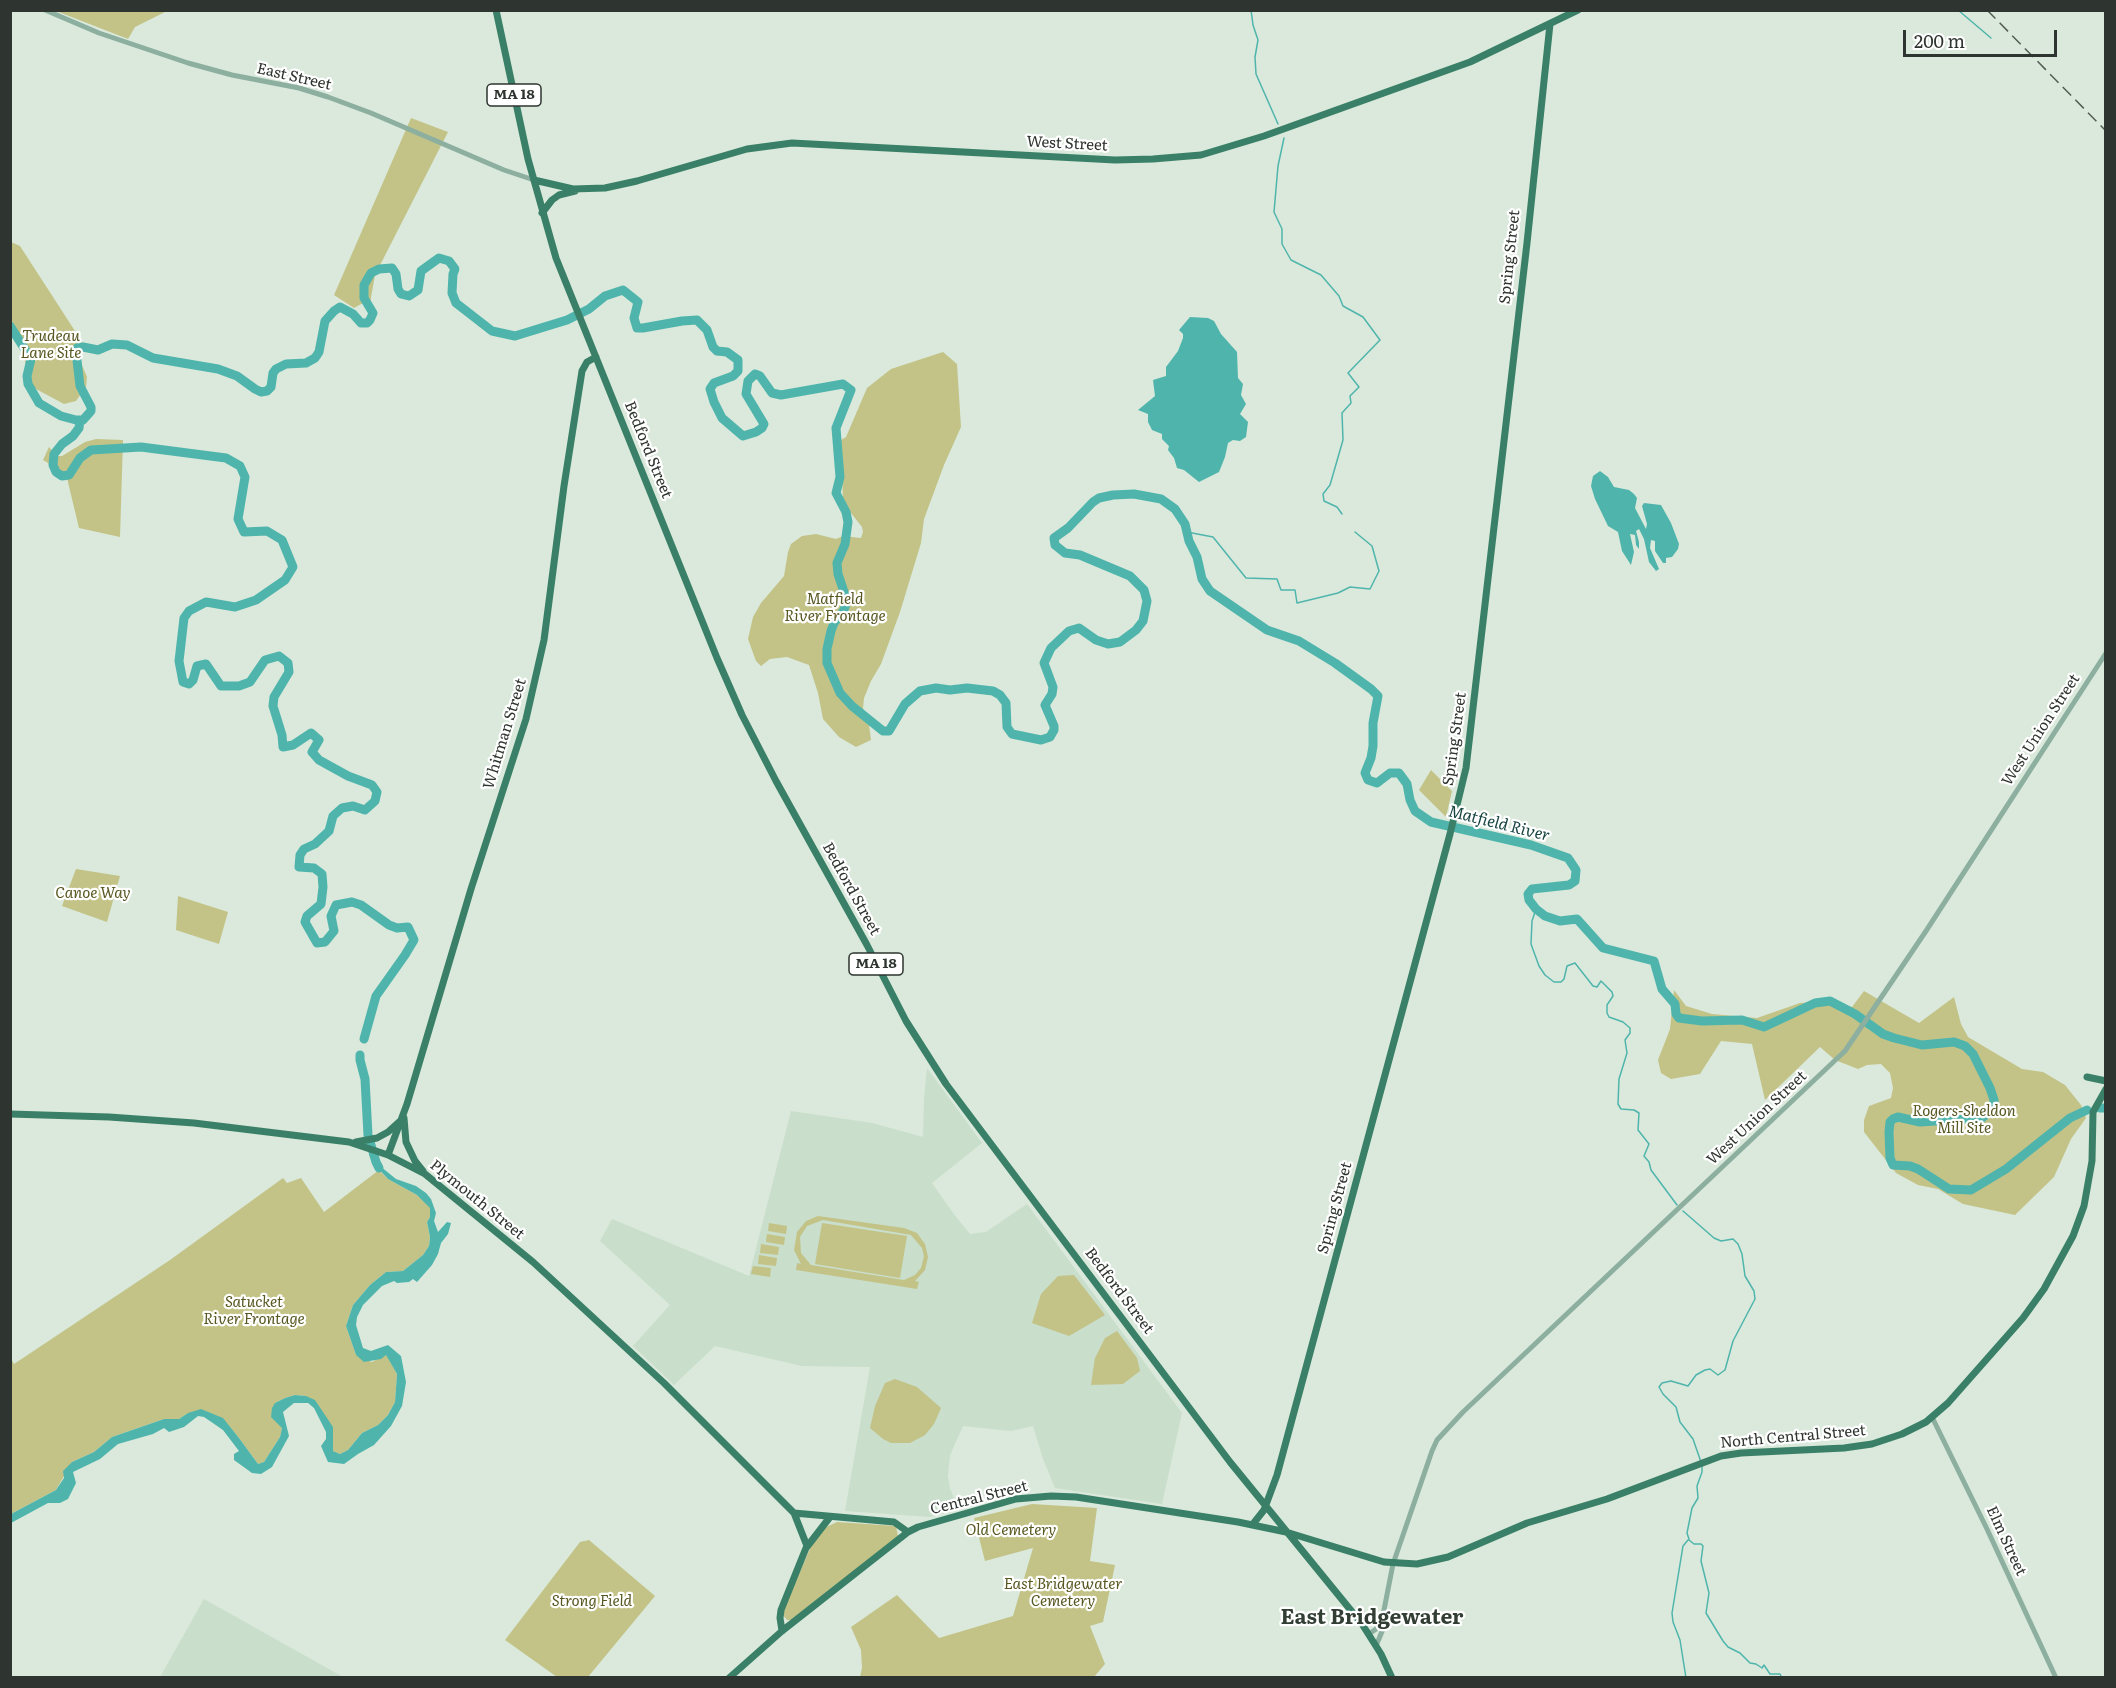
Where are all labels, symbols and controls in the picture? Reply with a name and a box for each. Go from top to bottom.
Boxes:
scale bar [1906,18,2060,56]
text: 200 m [1914,27,1965,54]
street label: East Street [255,60,333,94]
road number: MA 18 [487,84,541,106]
street label: West Street [1026,133,1108,155]
street label: Spring Street [1496,209,1524,305]
park label: Trudeau Lane Site [21,328,81,363]
street label: Bedford Street [620,399,676,501]
park label: Matfield River Frontage [784,591,886,626]
street label: West Union Street [1998,671,2084,789]
street label: Whitman Street [480,676,530,792]
street label: Spring Street [1440,691,1470,787]
water label: Matfield River [1446,802,1552,846]
street label: Bedford Street [818,840,884,938]
park label: Canoe Way [55,885,131,903]
road number: MA 18 [849,953,903,975]
street label: West Union Street [1703,1067,1811,1169]
park label: Rogers-Sheldon Mill Site [1912,1103,2016,1138]
street label: Plymouth Street [426,1156,528,1244]
street label: Spring Street [1314,1160,1356,1256]
street label: Bedford Street [1081,1244,1157,1338]
park label: Satucket River Frontage [203,1294,305,1329]
street label: North Central Street [1720,1422,1866,1452]
street label: Central Street [929,1477,1029,1519]
street label: Elm Street [1982,1503,2030,1579]
park label: Old Cemetery [966,1522,1056,1540]
park label: East Bridgewater Cemetery [1004,1576,1122,1611]
park label: Strong Field [552,1593,632,1611]
district label: East Bridgewater [1281,1605,1463,1631]

